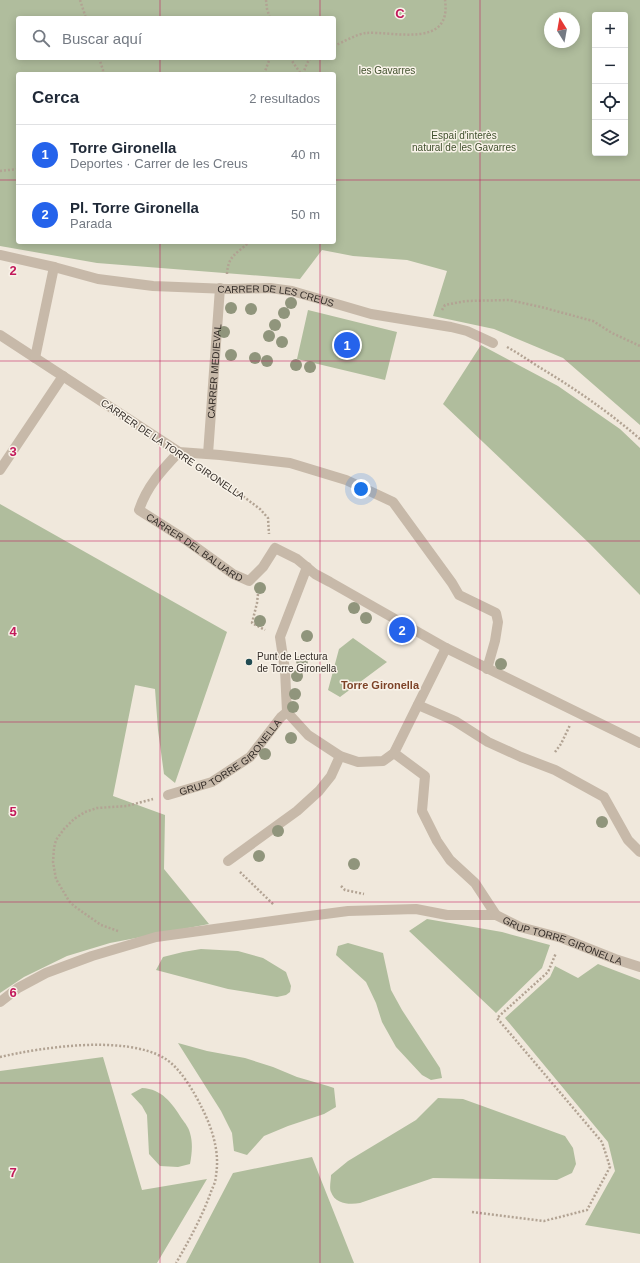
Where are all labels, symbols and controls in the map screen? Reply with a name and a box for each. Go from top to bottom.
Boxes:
text: C [395,6,405,21]
north arrow [544,12,580,48]
map controls [592,12,628,156]
button: + [592,12,628,48]
search box [16,16,336,60]
icon: search [30,27,52,49]
text: Buscar aquí [62,30,142,47]
button: − [592,48,628,84]
park label: les Gavarres [359,65,415,76]
button: locate [592,84,628,120]
text: Cerca [32,88,79,107]
text: 2 resultados [249,91,320,106]
button: layers [592,120,628,156]
park label: Espai d'interès natural de les Gavarres [412,130,516,153]
text: Torre Gironella [70,139,176,156]
text: 1 [41,147,49,162]
text: 40 m [291,147,320,162]
text: Deportes · Carrer de les Creus [70,156,248,171]
text: Pl. Torre Gironella [70,199,199,216]
text: 2 [41,207,49,222]
text: 50 m [291,207,320,222]
text: Parada [70,216,112,231]
text: 2 [9,263,17,278]
street label: CARRER DE LES CREUS [217,283,336,309]
street label: CARRER MEDIEVAL [206,323,223,419]
pin: 1 [334,330,360,360]
street label: CARRER DE LA TORRE GIRONELLA [99,397,247,502]
text: 3 [9,444,17,459]
your location [351,479,371,499]
street label: CARRER DEL BALUARD [144,511,244,584]
pin: 2 [389,615,415,645]
text: 4 [9,624,17,639]
place label: Punt de Lectura de Torre Gironella [257,651,337,674]
marker: Punt de Lectura de Torre Gironella [244,657,254,667]
district label: Torre Gironella [341,679,420,691]
street label: GRUP TORRE GIRONELLA [178,717,284,797]
text: 5 [9,804,17,819]
street label: GRUP TORRE GIRONELLA [501,914,624,967]
text: 6 [9,985,17,1000]
text: 7 [9,1165,17,1180]

